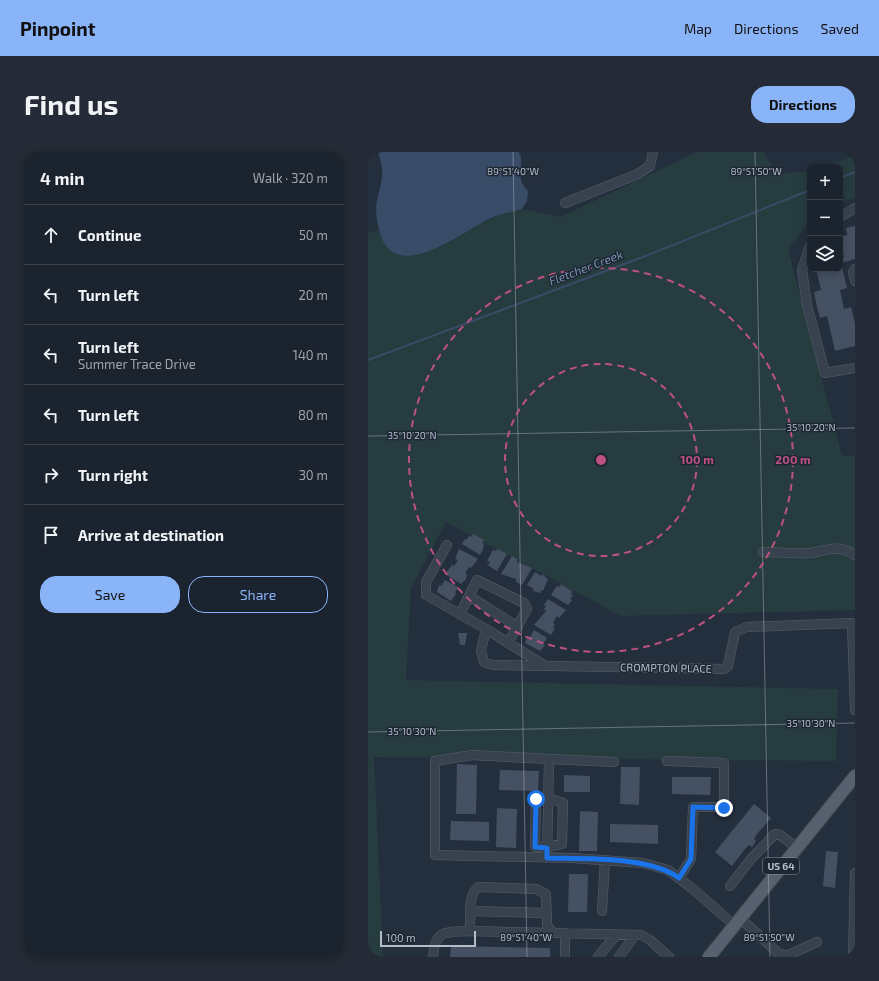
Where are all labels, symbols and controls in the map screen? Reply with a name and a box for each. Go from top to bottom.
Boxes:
text: Pinpoint [20,17,95,40]
text: Map [684,20,712,37]
text: Directions [734,20,799,37]
text: Saved [821,20,859,37]
button: Directions [751,86,855,123]
text: Find us [24,87,118,121]
map controls [807,164,843,272]
button: + [807,164,843,200]
text: 89°51'40"W [487,165,539,177]
text: 89°51'50"W [730,165,782,177]
text: 4 min [40,168,84,188]
text: Walk · 320 m [253,170,328,186]
button: − [807,200,843,236]
icon: ahead [40,224,62,246]
text: Continue [78,226,141,244]
text: 50 m [299,227,328,243]
button: layers [807,236,843,272]
water label: Fletcher Creek [547,247,625,288]
icon: left [40,284,62,306]
text: Turn left [78,286,139,304]
text: 20 m [299,287,328,303]
text: Turn left [78,338,139,356]
icon: left [40,344,62,366]
text: 140 m [293,347,328,363]
text: Summer Trace Drive [78,356,196,372]
icon: left [40,404,62,426]
text: Turn left [78,406,139,424]
text: 80 m [298,407,328,423]
text: 35°10'20"N [787,421,835,433]
text: 35°10'20"N [388,429,436,441]
text: 100 m [680,452,714,466]
text: 200 m [775,452,811,466]
centre of rings [594,453,608,467]
icon: right [40,464,62,486]
text: Turn right [78,466,148,484]
text: 30 m [299,467,328,483]
icon: arrive [40,524,62,546]
text: Arrive at destination [78,526,224,544]
button: Save [40,576,180,613]
button: Share [188,576,328,613]
street label: CROMPTON PLACE [620,660,712,675]
text: 35°10'30"N [787,717,835,729]
text: 35°10'30"N [388,725,436,737]
route start [527,790,545,808]
route end [715,799,733,817]
road number: US 64 [763,858,799,874]
scale bar [380,929,476,948]
text: 100 m [386,931,416,944]
text: 89°51'40"W [500,931,552,943]
text: 89°51'50"W [743,931,795,943]

